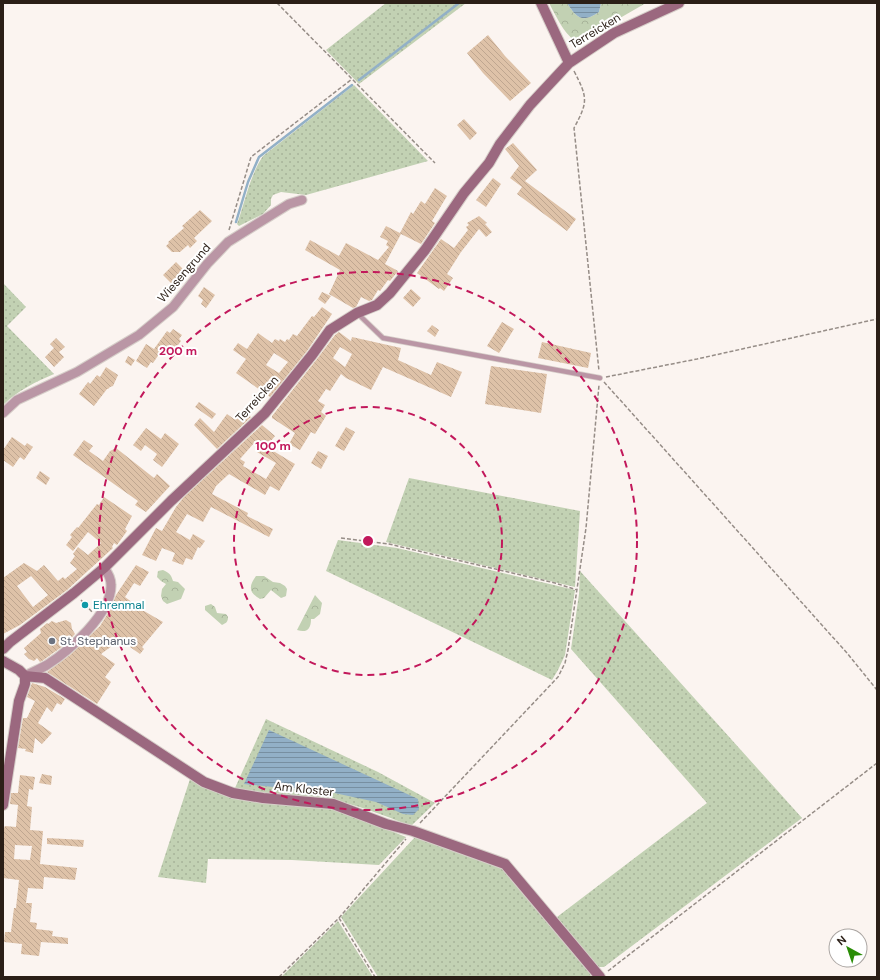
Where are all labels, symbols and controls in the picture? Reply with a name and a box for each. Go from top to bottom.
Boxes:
street label: Terreicken [566,9,624,53]
street label: Wiesengrund [154,240,214,306]
text: 200 m [159,343,197,359]
street label: Terreicken [232,372,282,426]
text: 100 m [255,438,291,454]
centre of rings [361,534,375,548]
place label: Ehrenmal [93,597,145,613]
marker: Ehrenmal [80,600,90,610]
place label: St. Stephanus [60,633,136,649]
marker: St. Stephanus [47,636,57,646]
street label: Am Kloster [273,778,335,800]
north arrow [828,928,868,968]
text: N [834,932,849,948]

